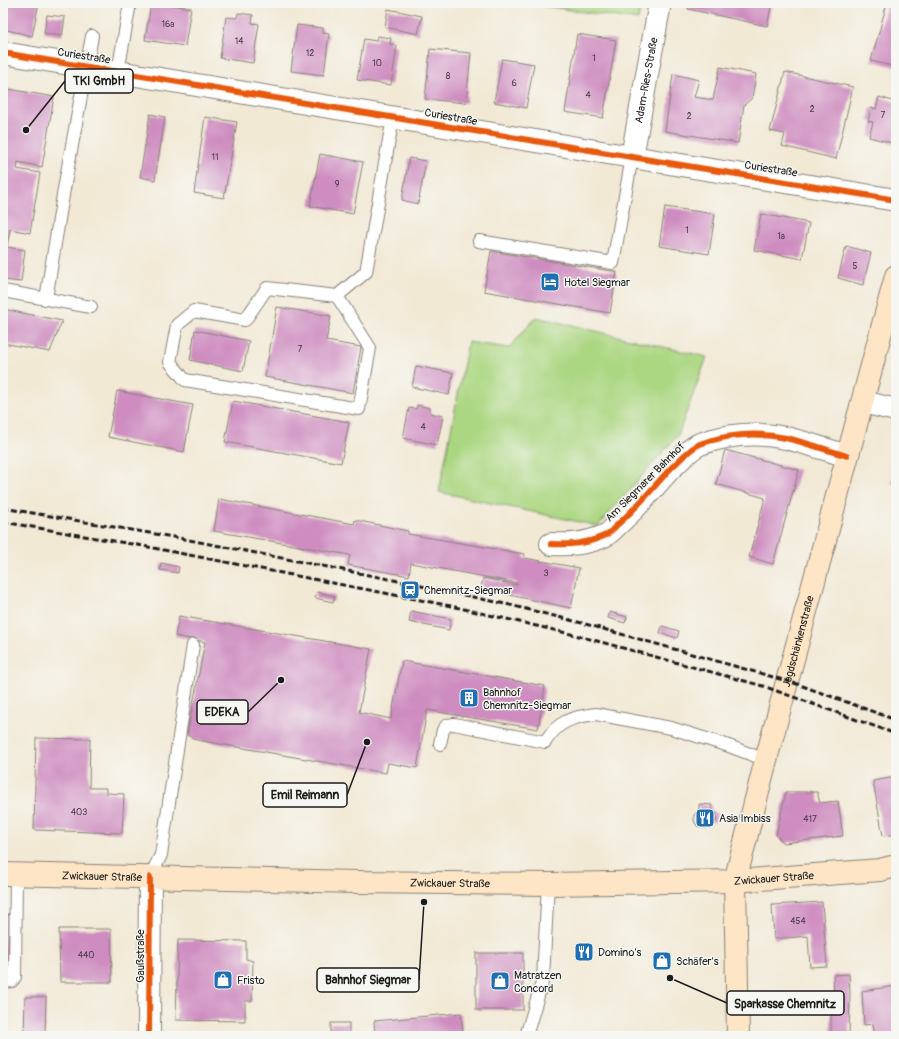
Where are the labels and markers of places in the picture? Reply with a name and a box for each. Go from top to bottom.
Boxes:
callout: TKI GmbH [65,69,133,93]
hotel icon: Hotel Siegmar [539,271,561,293]
place label: Hotel Siegmar [564,276,630,289]
station icon: Chemnitz-Siegmar [399,579,421,601]
place label: Chemnitz-Siegmar [424,584,512,597]
place label: Bahnhof Chemnitz-Siegmar [483,686,571,712]
building icon: Bahnhof Chemnitz-Siegmar [458,687,480,709]
callout: EDEKA [197,700,248,724]
callout: Emil Reimann [263,783,347,807]
restaurant icon: Asia Imbiss [694,807,716,829]
place label: Asia Imbiss [719,812,771,825]
restaurant icon: Domino's [573,941,595,963]
place label: Domino's [598,946,642,959]
shop icon: Schäfer's [651,950,673,972]
place label: Schäfer's [676,955,719,968]
callout: Bahnhof Siegmar [317,968,419,992]
shop icon: Fristo [212,969,234,991]
place label: Matratzen Concord [514,969,561,995]
shop icon: Matratzen Concord [489,970,511,992]
place label: Fristo [237,974,265,987]
callout: Sparkasse Chemnitz [727,991,844,1015]

